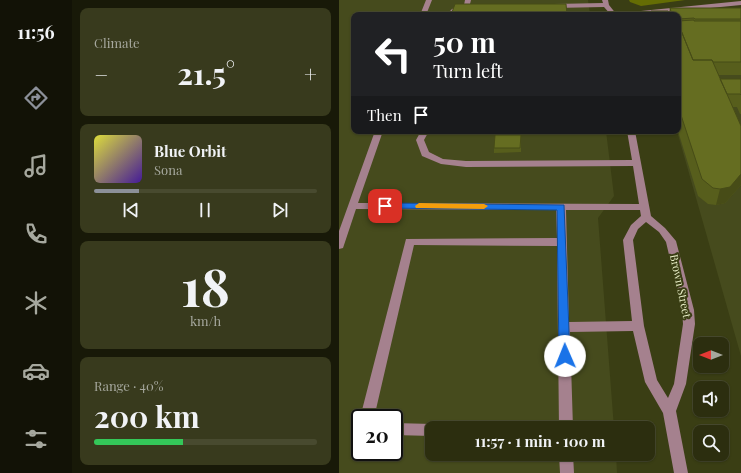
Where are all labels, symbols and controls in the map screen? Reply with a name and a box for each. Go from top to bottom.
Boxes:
text: 11:56 [17,20,55,44]
text: 50 m [433,23,496,60]
icon: left [367,28,419,80]
text: Climate [94,34,140,51]
text: 21.5° [177,53,235,93]
text: − [94,59,108,89]
text: + [304,59,317,89]
text: Turn left [433,59,503,83]
icon: directions [22,84,50,112]
icon: arrive [410,104,432,126]
text: Then [367,105,402,125]
text: Blue Orbit [154,141,226,161]
icon: music [22,152,50,180]
text: Sona [154,161,182,178]
pin [368,189,402,223]
icon: arrive [374,195,396,217]
icon: previous [120,199,142,221]
icon: pause [194,199,216,221]
icon: next [269,199,291,221]
icon: phone [22,220,50,248]
text: 18 [181,251,230,320]
street label: Brown Street [667,253,695,319]
icon: climate [22,289,50,317]
text: km/h [190,312,221,329]
position arrow [544,335,586,377]
north arrow [693,337,729,373]
map controls [693,337,729,461]
icon: car [22,357,50,385]
text: Range · 40% [94,377,163,394]
button: sound [693,381,729,417]
text: 200 km [94,396,200,436]
speed limit sign: 20 [351,409,403,461]
icon: filters [22,425,50,453]
button: search [693,425,729,461]
text: 11:57 · 1 min · 100 m [475,431,605,451]

